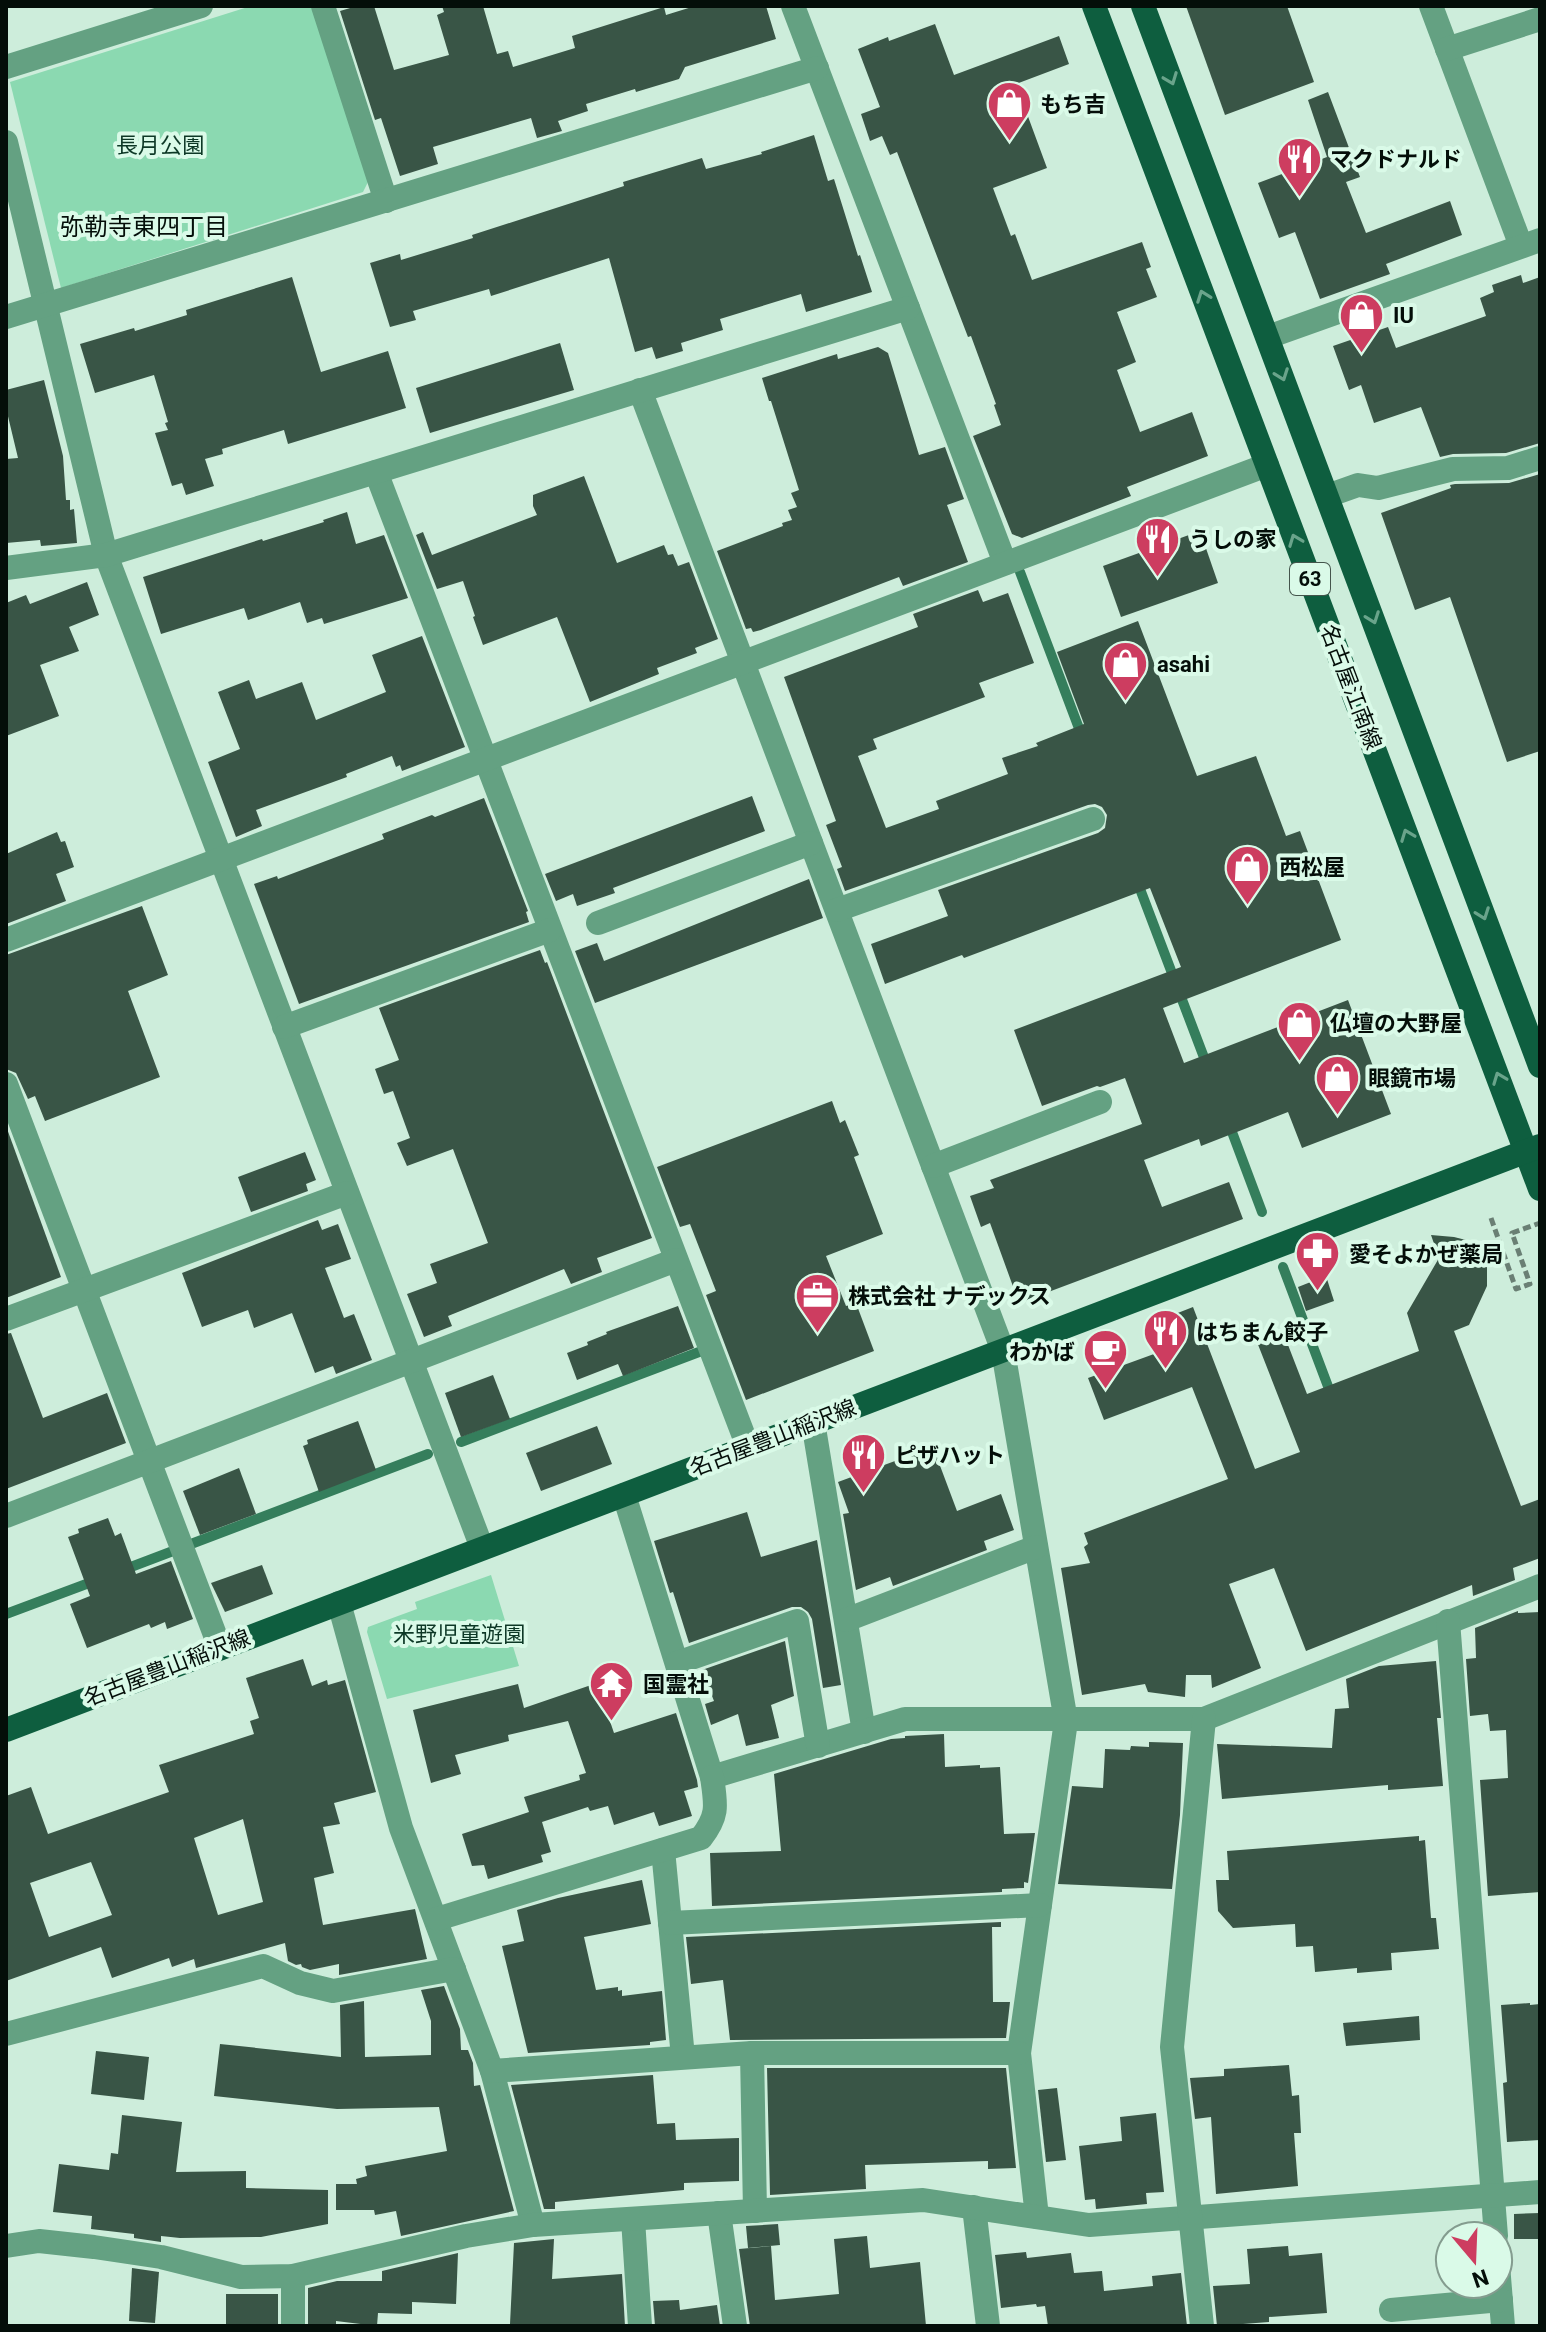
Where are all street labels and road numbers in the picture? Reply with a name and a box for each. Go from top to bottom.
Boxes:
road number: 63 [1290,563,1330,595]
street label: 名古屋江南線 [1316,621,1386,753]
street label: 名古屋豊山稲沢線 [686,1395,860,1481]
street label: 名古屋豊山稲沢線 [80,1625,254,1711]

